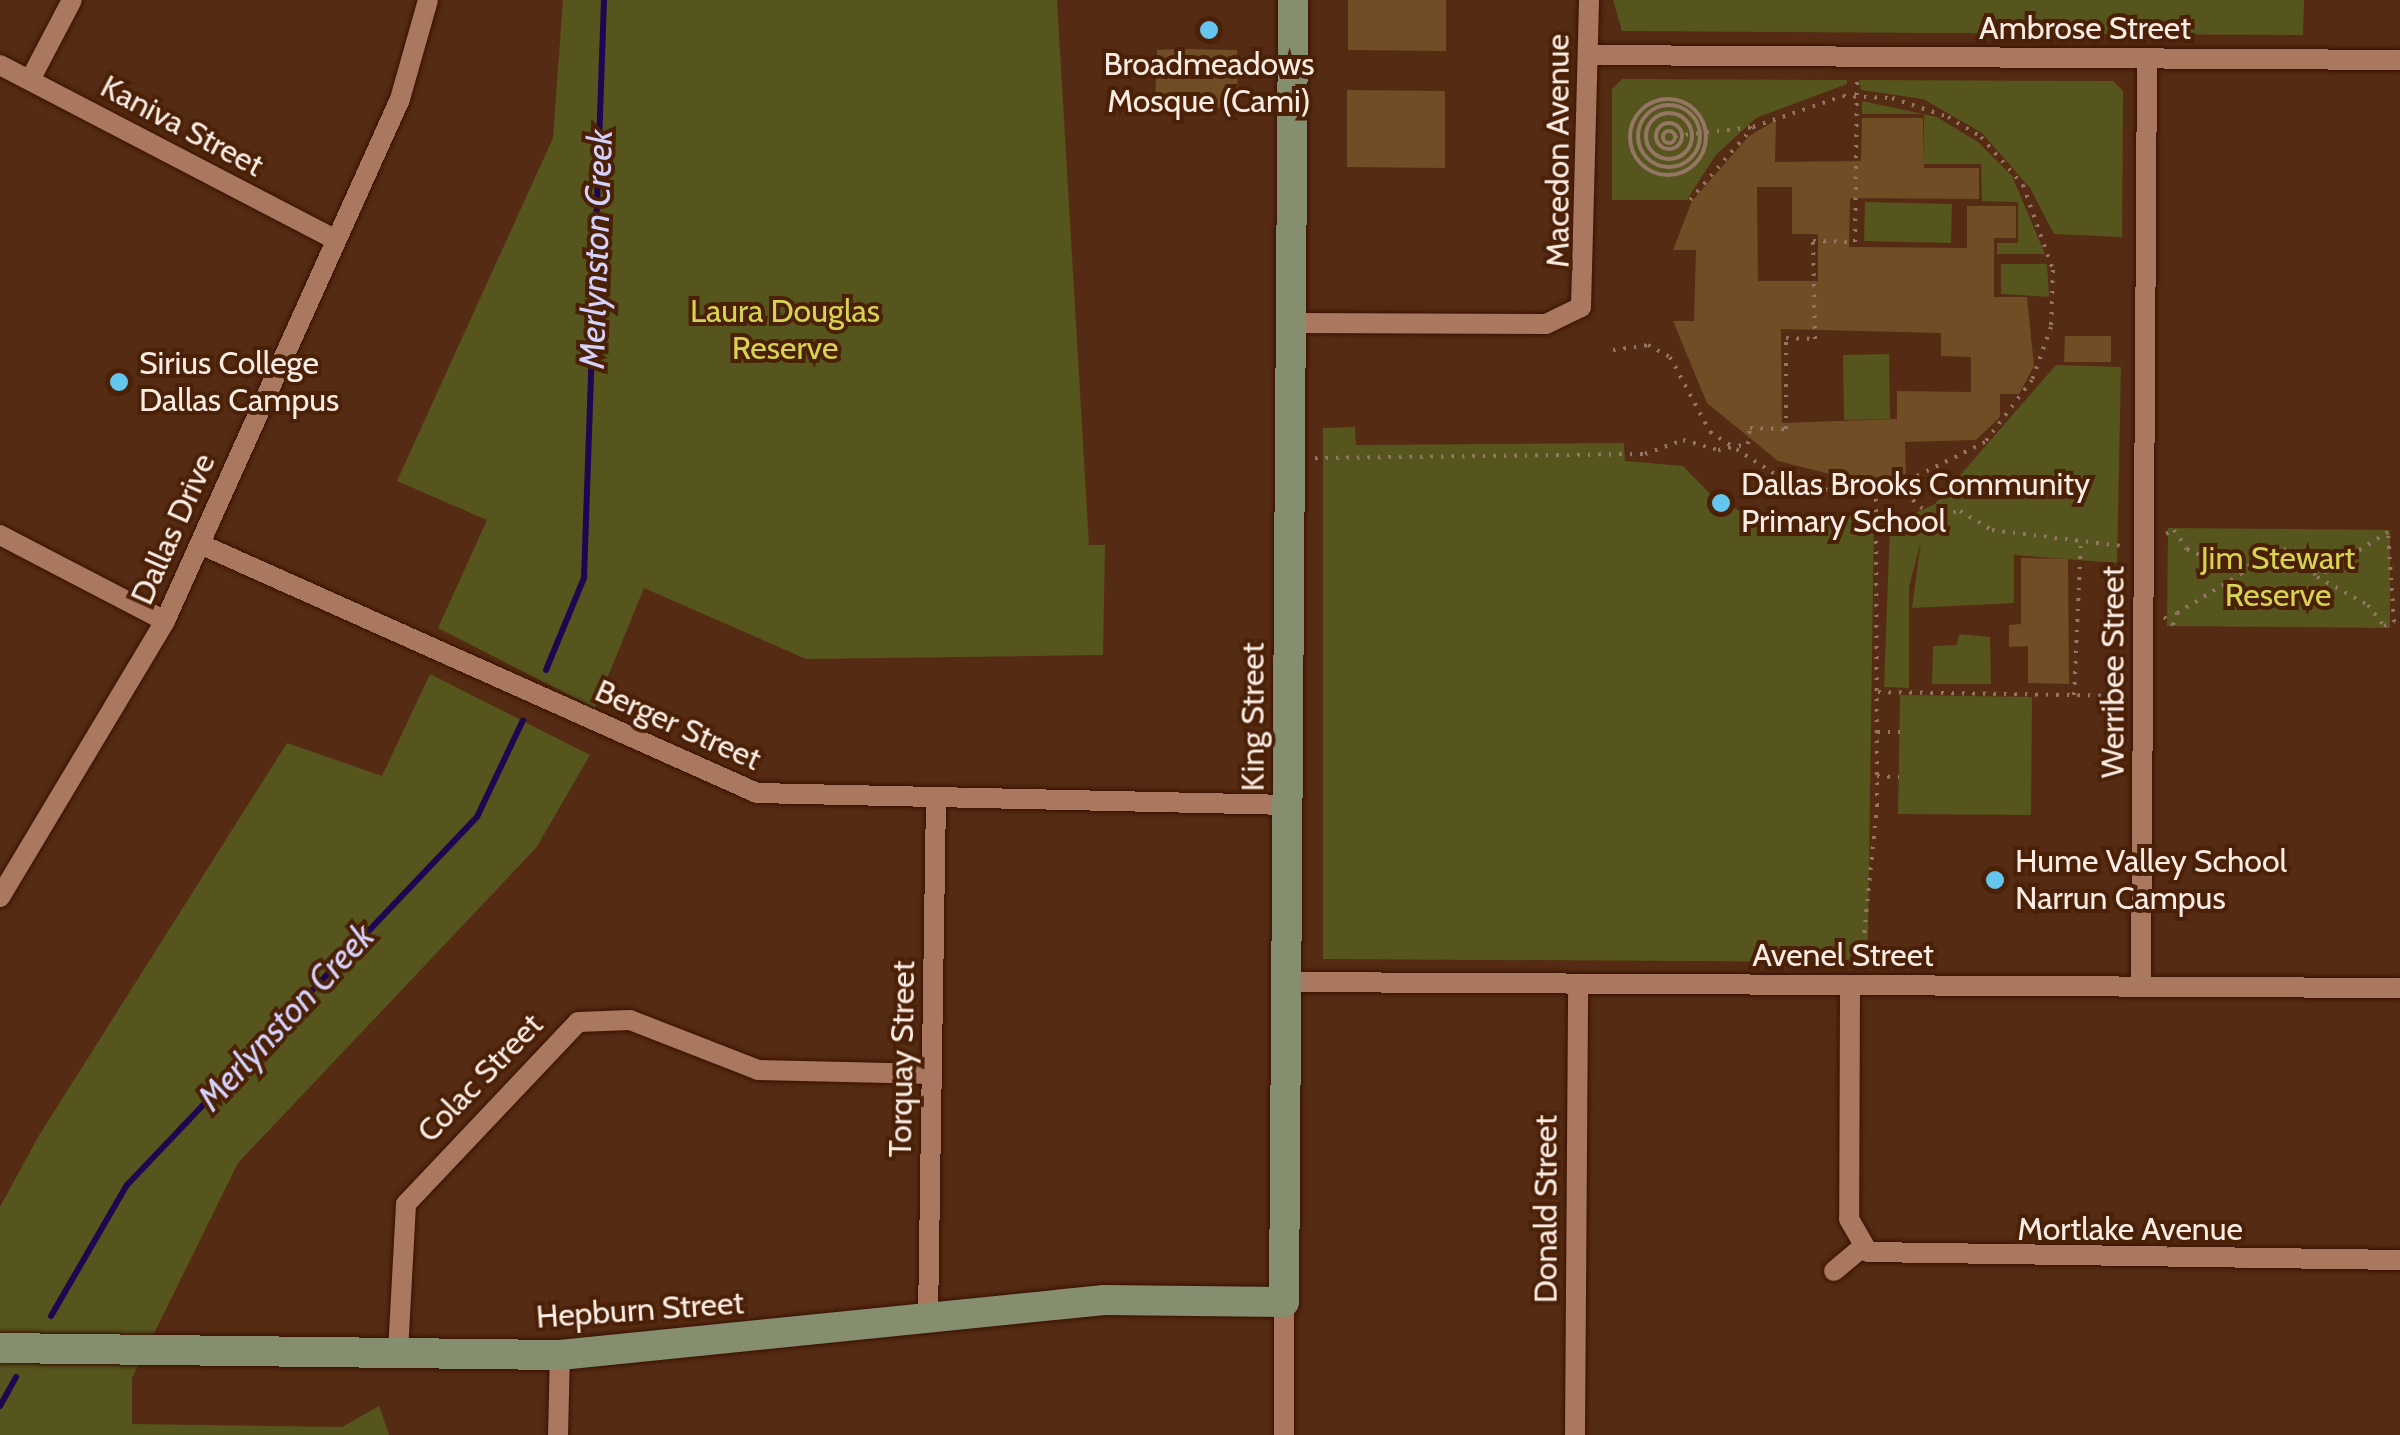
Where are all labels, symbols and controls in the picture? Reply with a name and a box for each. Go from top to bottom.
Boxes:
street label: Ambrose Street [1979,9,2191,47]
marker: Broadmeadows Mosque (Cami) [1198,19,1220,41]
street label: Macedon Avenue [1539,34,1577,268]
place label: Broadmeadows Mosque (Cami) [1104,46,1314,121]
street label: Kaniva Street [94,67,270,185]
water label: Merlynston Creek [571,129,621,369]
park label: Laura Douglas Reserve [690,293,880,368]
place label: Sirius College Dallas Campus [139,345,339,420]
marker: Sirius College Dallas Campus [108,371,130,393]
street label: Dallas Drive [123,448,223,610]
place label: Dallas Brooks Community Primary School [1741,466,2090,541]
marker: Dallas Brooks Community Primary School [1710,492,1732,514]
park label: Jim Stewart Reserve [2201,540,2355,615]
street label: Werribee Street [2094,566,2132,778]
street label: King Street [1234,643,1272,791]
street label: Berger Street [589,671,767,779]
place label: Hume Valley School Narrun Campus [2015,843,2287,918]
marker: Hume Valley School Narrun Campus [1984,869,2006,891]
water label: Merlynston Creek [189,915,383,1119]
street label: Avenel Street [1752,936,1934,974]
street label: Torquay Street [881,960,923,1158]
street label: Colac Street [409,1006,551,1150]
street label: Donald Street [1527,1115,1565,1303]
street label: Mortlake Avenue [2017,1210,2243,1248]
street label: Hepburn Street [535,1284,745,1336]

